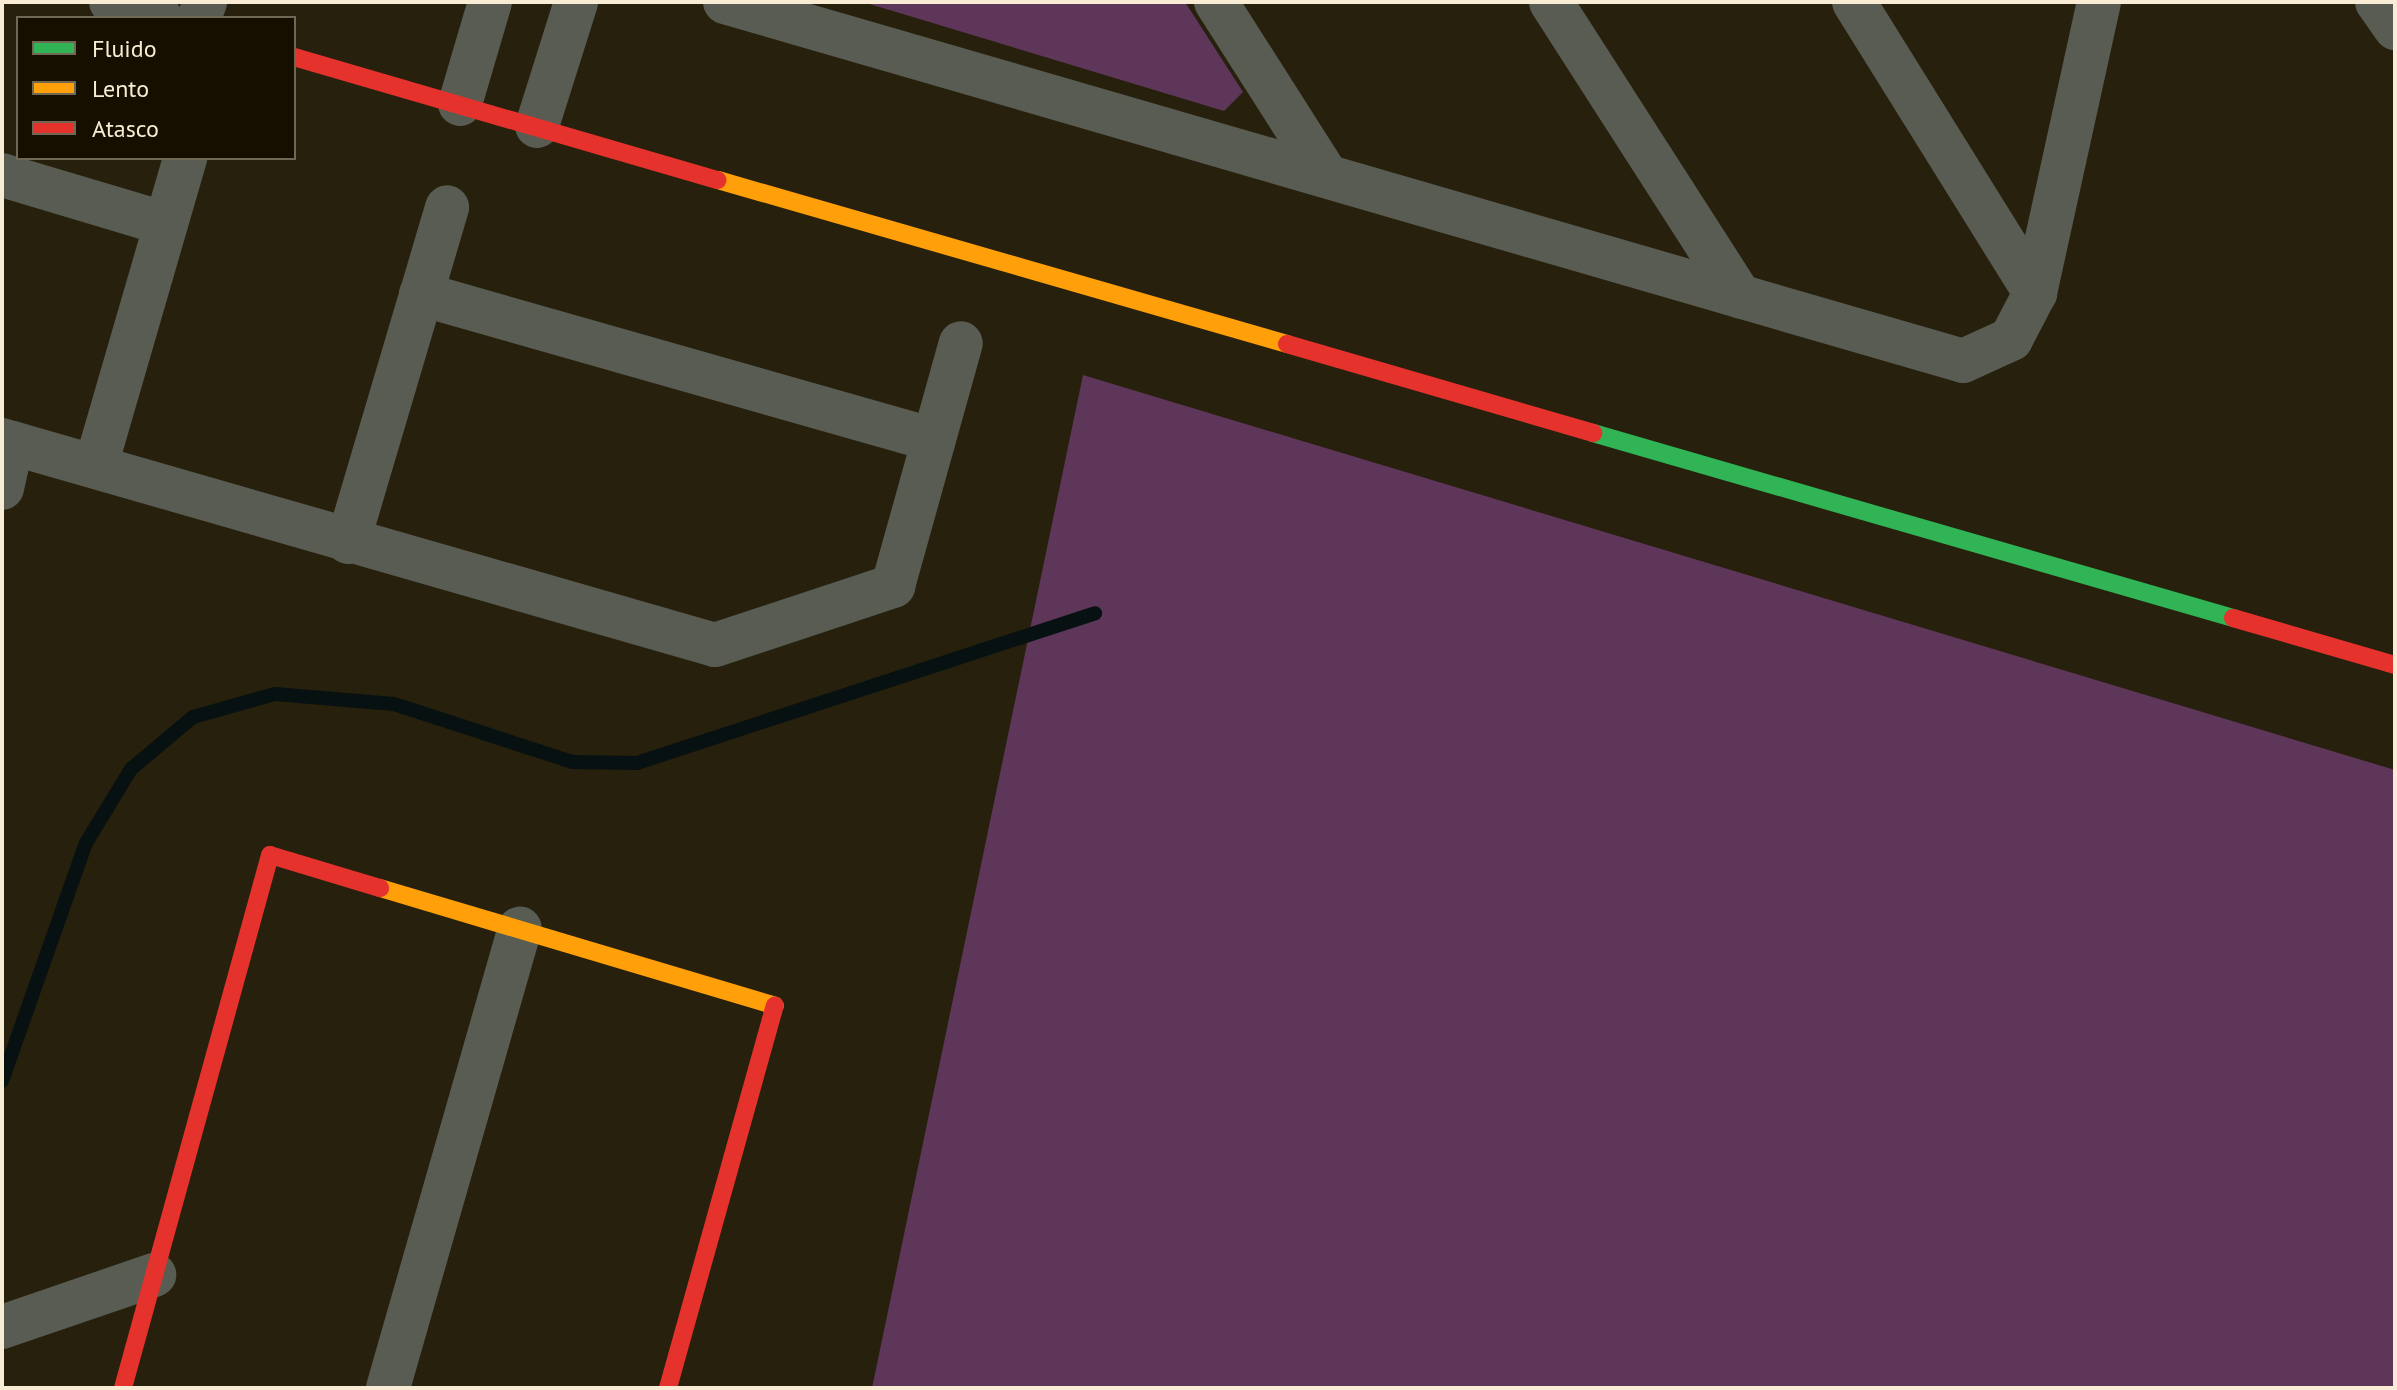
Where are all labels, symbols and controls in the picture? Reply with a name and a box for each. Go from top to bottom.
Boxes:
legend [16,16,296,160]
text: Fluido [92,33,157,64]
text: Lento [92,73,149,104]
text: Atasco [92,113,159,144]

